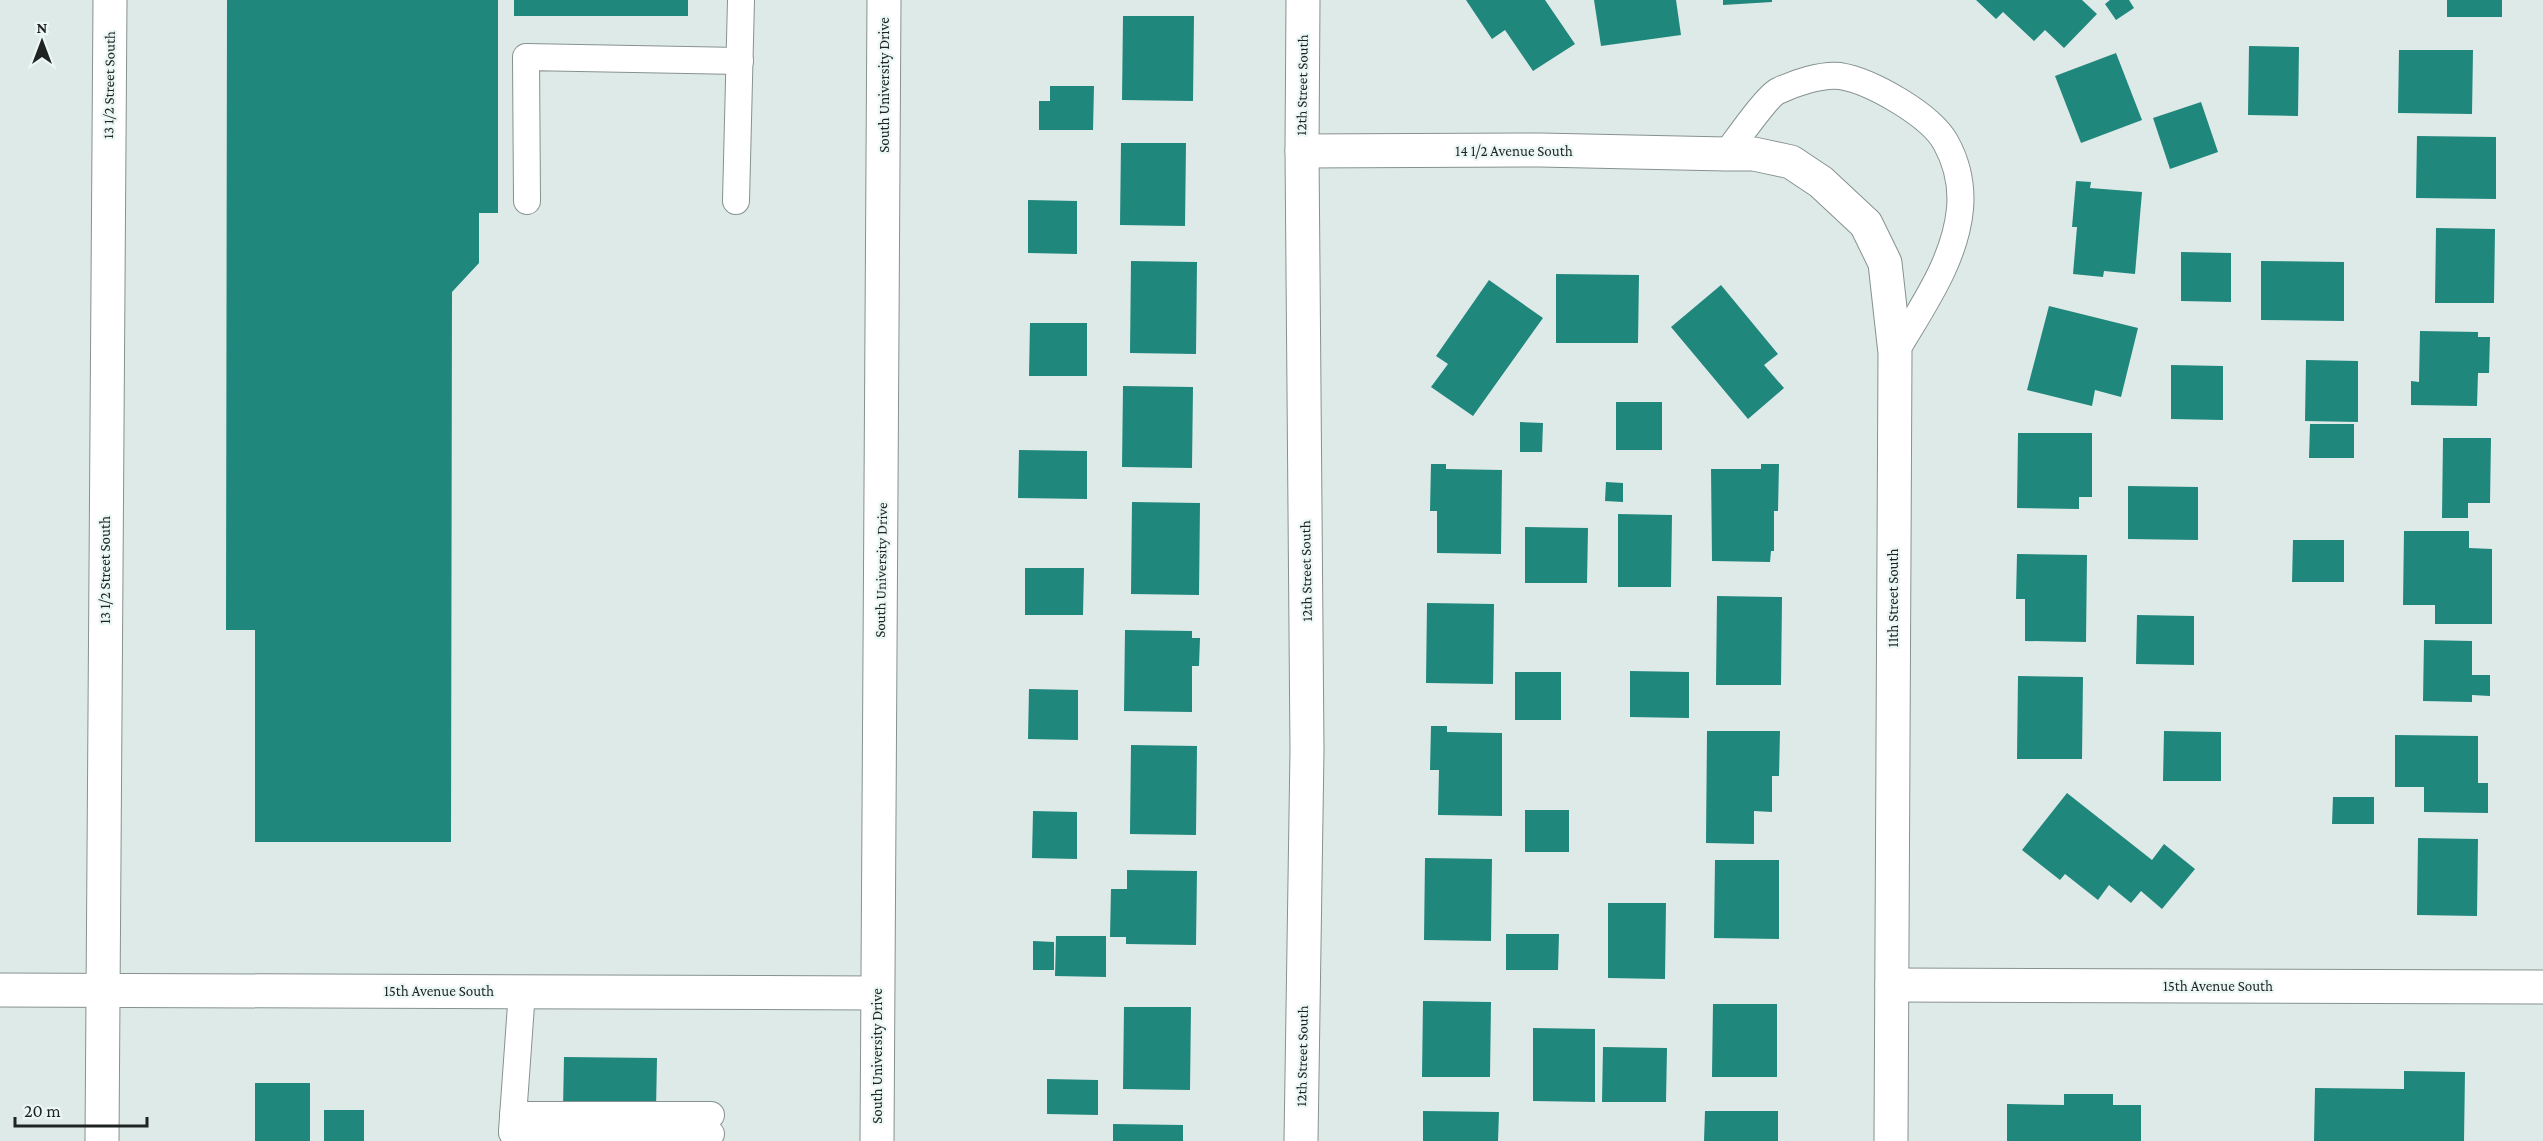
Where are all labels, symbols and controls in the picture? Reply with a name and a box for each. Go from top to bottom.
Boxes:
north arrow [12,12,72,72]
street label: South University Drive [876,17,893,153]
text: N [37,19,48,36]
street label: 13 1/2 Street South [100,31,118,139]
street label: 12th Street South [1293,34,1311,136]
street label: 14 1/2 Avenue South [1455,143,1573,159]
street label: South University Drive [872,502,891,638]
street label: 13 1/2 Street South [97,516,113,624]
street label: 12th Street South [1297,520,1315,622]
street label: 11th Street South [1885,548,1901,648]
street label: 15th Avenue South [2163,978,2273,994]
street label: 15th Avenue South [384,983,494,999]
street label: South University Drive [869,988,886,1124]
street label: 12th Street South [1293,1005,1311,1107]
scale bar [15,1090,147,1128]
text: 20 m [24,1101,61,1121]

